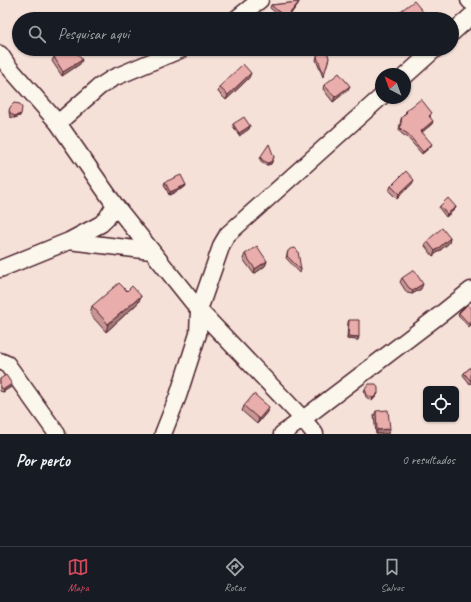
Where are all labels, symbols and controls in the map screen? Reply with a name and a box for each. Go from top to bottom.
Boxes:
search box [12,12,459,56]
icon: search [26,23,48,45]
text: Pesquisar aqui [58,25,129,44]
north arrow [375,68,411,104]
map controls [423,386,459,422]
button: locate [423,386,459,422]
text: Por perto [16,450,70,471]
text: 0 resultados [402,452,455,468]
tab: Mapa [67,556,89,594]
tab: Rotas [224,556,246,594]
tab: Salvos [380,556,404,594]

